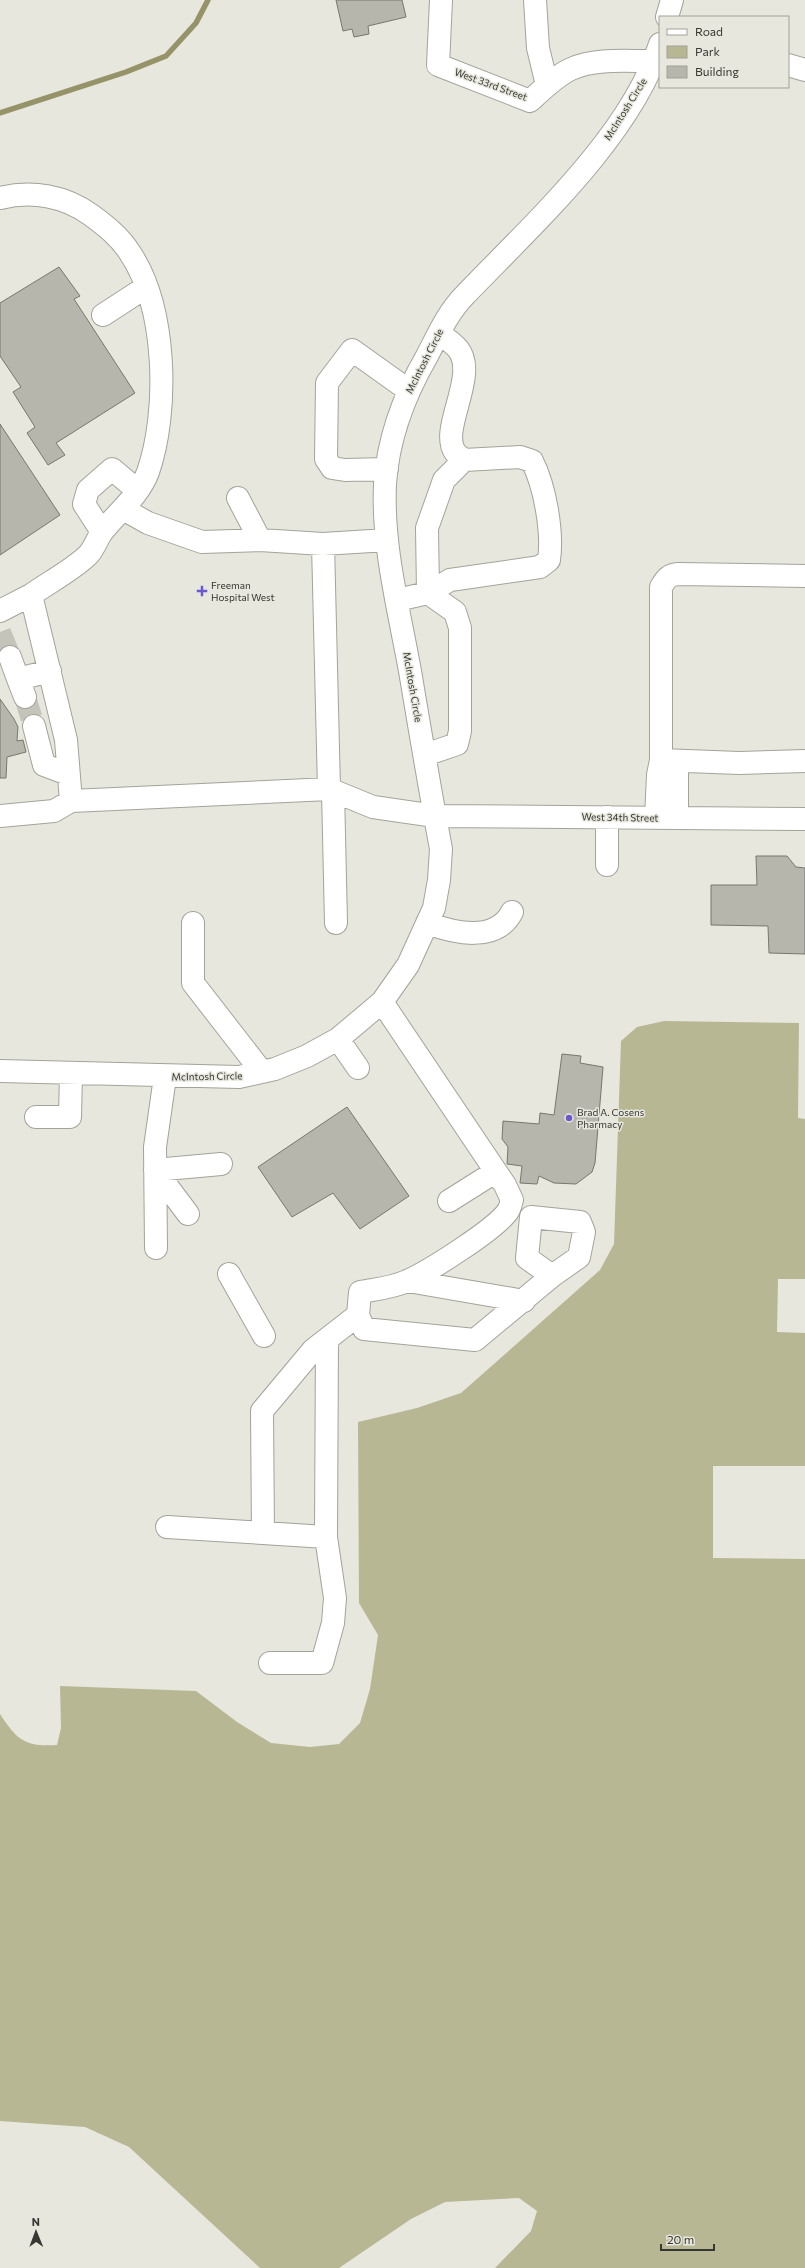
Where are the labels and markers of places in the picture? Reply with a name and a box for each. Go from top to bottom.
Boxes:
place label: Freeman Hospital West [211,579,275,603]
marker: Freeman Hospital West [196,585,208,597]
place label: Brad A. Cosens Pharmacy [577,1106,645,1130]
marker: Brad A. Cosens Pharmacy [564,1113,574,1123]

